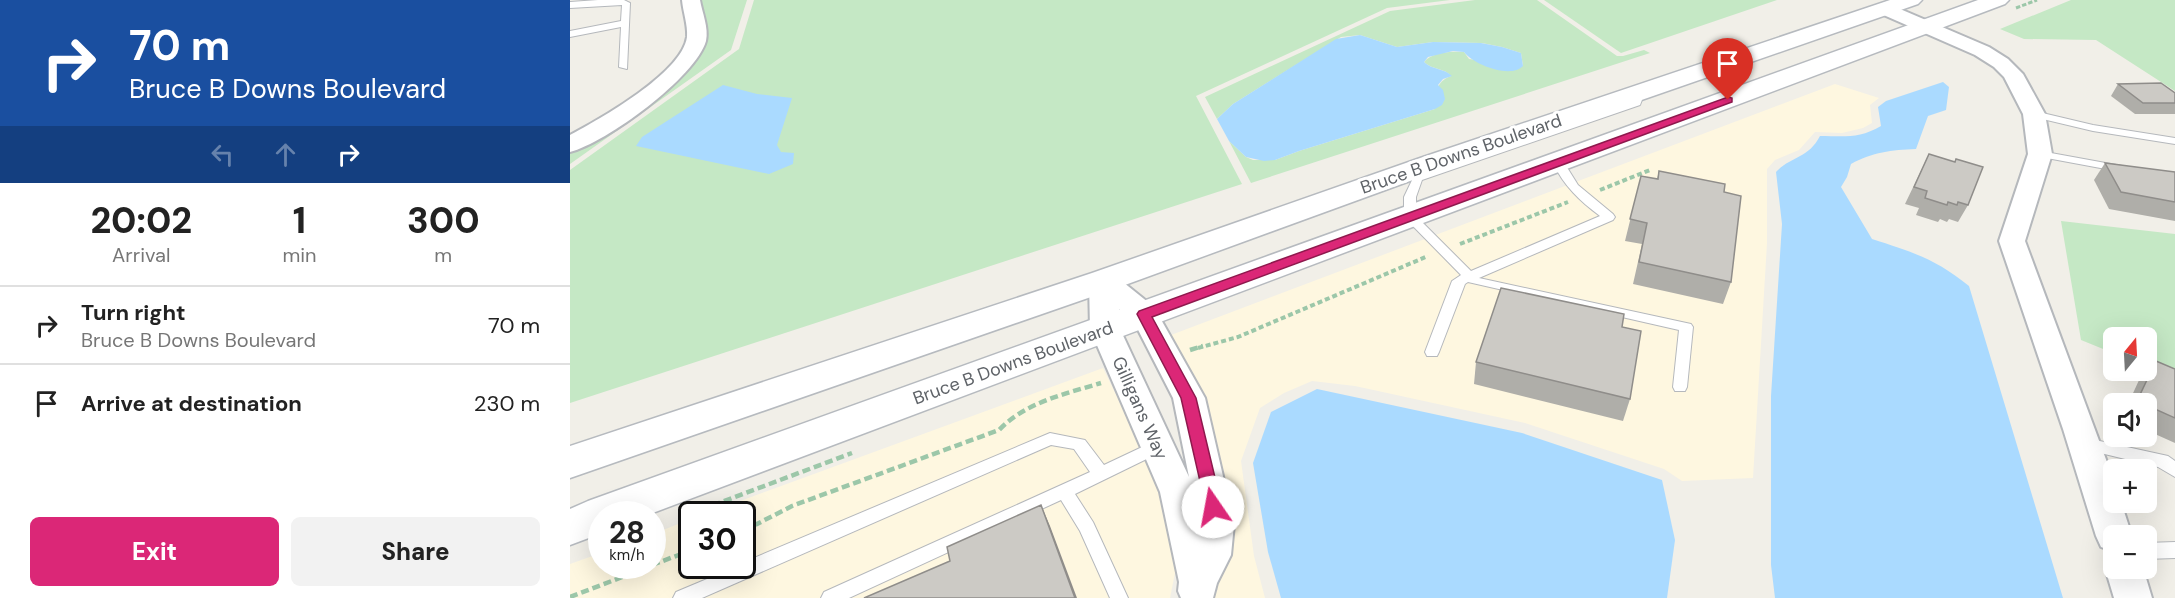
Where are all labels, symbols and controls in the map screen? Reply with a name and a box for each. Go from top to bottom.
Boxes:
text: 70 m [129,18,230,73]
icon: right [30,24,108,102]
pin [1702,38,1753,100]
icon: arrive [1711,47,1744,80]
text: Bruce B Downs Boulevard [129,71,446,106]
street label: Bruce B Downs Boulevard [1357,108,1565,200]
icon: left [206,138,239,171]
icon: ahead [269,138,302,171]
icon: right [332,138,365,171]
text: 20:02 [90,197,192,244]
text: 1 [293,197,306,244]
text: 300 [407,197,480,244]
text: Arrival [112,242,170,268]
text: min [282,242,317,268]
text: m [434,242,452,268]
text: Turn right [81,298,186,327]
icon: right [30,309,63,342]
text: 70 m [488,311,540,340]
street label: Bruce B Downs Boulevard [910,316,1116,410]
text: Bruce B Downs Boulevard [81,327,316,353]
north arrow [2103,327,2157,381]
map controls [2103,327,2157,579]
street label: Gilligans Way [1107,353,1173,463]
icon: arrive [30,387,63,420]
text: Arrive at destination [81,389,302,418]
text: 230 m [474,389,540,418]
button: sound [2103,393,2157,447]
button: + [2103,459,2157,513]
position arrow [1181,475,1245,539]
speed limit sign: 30 [678,501,756,579]
text: 28 [609,513,645,552]
button: Exit [30,517,279,586]
button: Share [291,517,540,586]
button: − [2103,525,2157,579]
text: km/h [609,545,645,565]

